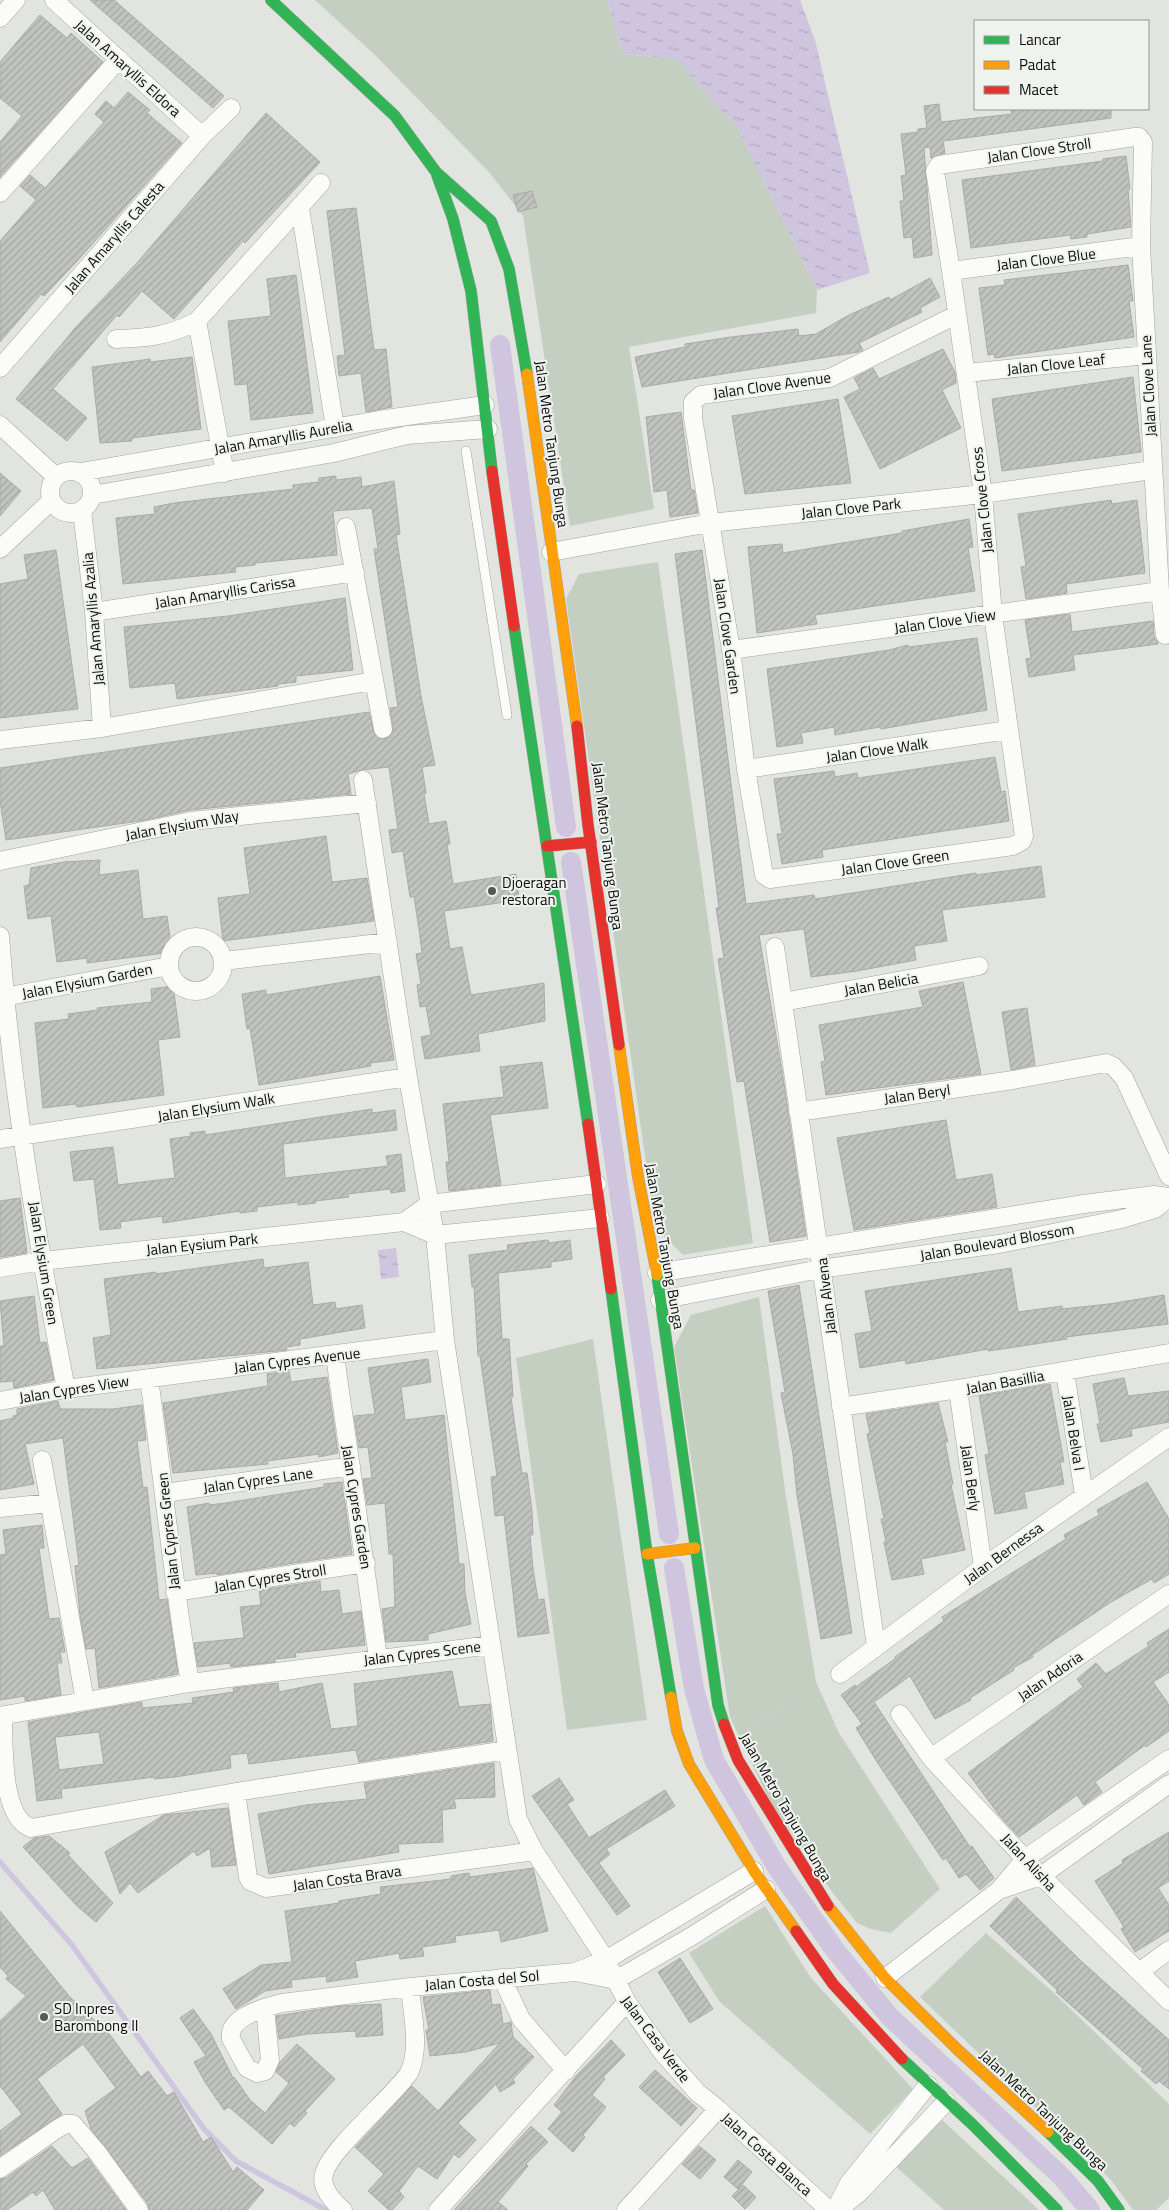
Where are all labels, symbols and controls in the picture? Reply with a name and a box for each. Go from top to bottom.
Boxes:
street label: Jalan Amaryllis Eldora [70,14,187,123]
legend [974,20,1149,110]
text: Lancar [1019,28,1061,51]
text: Padat [1019,53,1057,76]
text: Macet [1019,78,1059,101]
street label: Jalan Clove Stroll [986,131,1092,169]
street label: Jalan Amaryllis Calesta [59,175,170,298]
street label: Jalan Clove Blue [995,242,1097,276]
street label: Jalan Clove Lane [1134,335,1162,437]
street label: Jalan Clove Leaf [1006,347,1106,381]
street label: Jalan Metro Tanjung Bunga [529,359,575,530]
street label: Jalan Clove Avenue [712,365,832,405]
street label: Jalan Amaryllis Aurelia [212,413,354,460]
street label: Jalan Clove Cross [965,446,999,554]
street label: Jalan Clove Park [800,491,902,525]
street label: Jalan Amaryllis Azalia [76,551,110,687]
street label: Jalan Amaryllis Carissa [153,569,297,614]
street label: Jalan Clove Garden [708,577,748,695]
street label: Jalan Clove View [893,602,997,640]
street label: Jalan Clove Walk [825,731,929,769]
street label: Jalan Metro Tanjung Bunga [586,761,630,932]
street label: Jalan Elysium Way [123,804,241,846]
street label: Jalan Clove Green [839,843,951,881]
place label: Djoeragan restoran [502,871,566,911]
marker: Djoeragan restoran [486,885,498,897]
street label: Jalan Elysium Garden [20,957,154,1005]
street label: Jalan Belicia [842,966,920,1002]
street label: Jalan Beryl [882,1078,952,1110]
street label: Jalan Elysium Walk [156,1086,276,1128]
street label: Jalan Metro Tanjung Bunga [639,1161,691,1332]
street label: Jalan Elysium Green [23,1200,65,1326]
street label: Jalan Boulevard Blossom [918,1217,1076,1267]
street label: Jalan Eysium Park [145,1227,259,1261]
street label: Jalan Alvena [810,1256,842,1336]
street label: Jalan Cypres Avenue [233,1341,361,1379]
street label: Jalan Basillia [964,1364,1046,1400]
street label: Jalan Cypres View [17,1369,131,1409]
street label: Jalan Belva I [1057,1394,1091,1472]
street label: Jalan Cypres Garden [336,1443,378,1571]
street label: Jalan Berly [955,1443,987,1513]
street label: Jalan Cypres Lane [202,1461,314,1499]
street label: Jalan Cypres Green [150,1471,186,1591]
street label: Jalan Bernessa [959,1516,1048,1590]
street label: Jalan Cypres Stroll [212,1558,328,1598]
street label: Jalan Cypres Scene [362,1634,482,1672]
street label: Jalan Adoria [1013,1645,1088,1707]
street label: Jalan Metro Tanjung Bunga [734,1728,838,1886]
street label: Jalan Alisha [996,1828,1062,1897]
street label: Jalan Costa Brava [291,1859,403,1897]
street label: Jalan Costa del Sol [424,1964,540,1996]
street label: Jalan Casa Verde [616,1991,696,2087]
place label: SD Inpres Barombong II [54,1997,139,2037]
marker: SD Inpres Barombong II [38,2011,50,2023]
street label: Jalan Metro Tanjung Bunga [974,2044,1114,2176]
street label: Jalan Costa Blanca [716,2107,818,2202]

